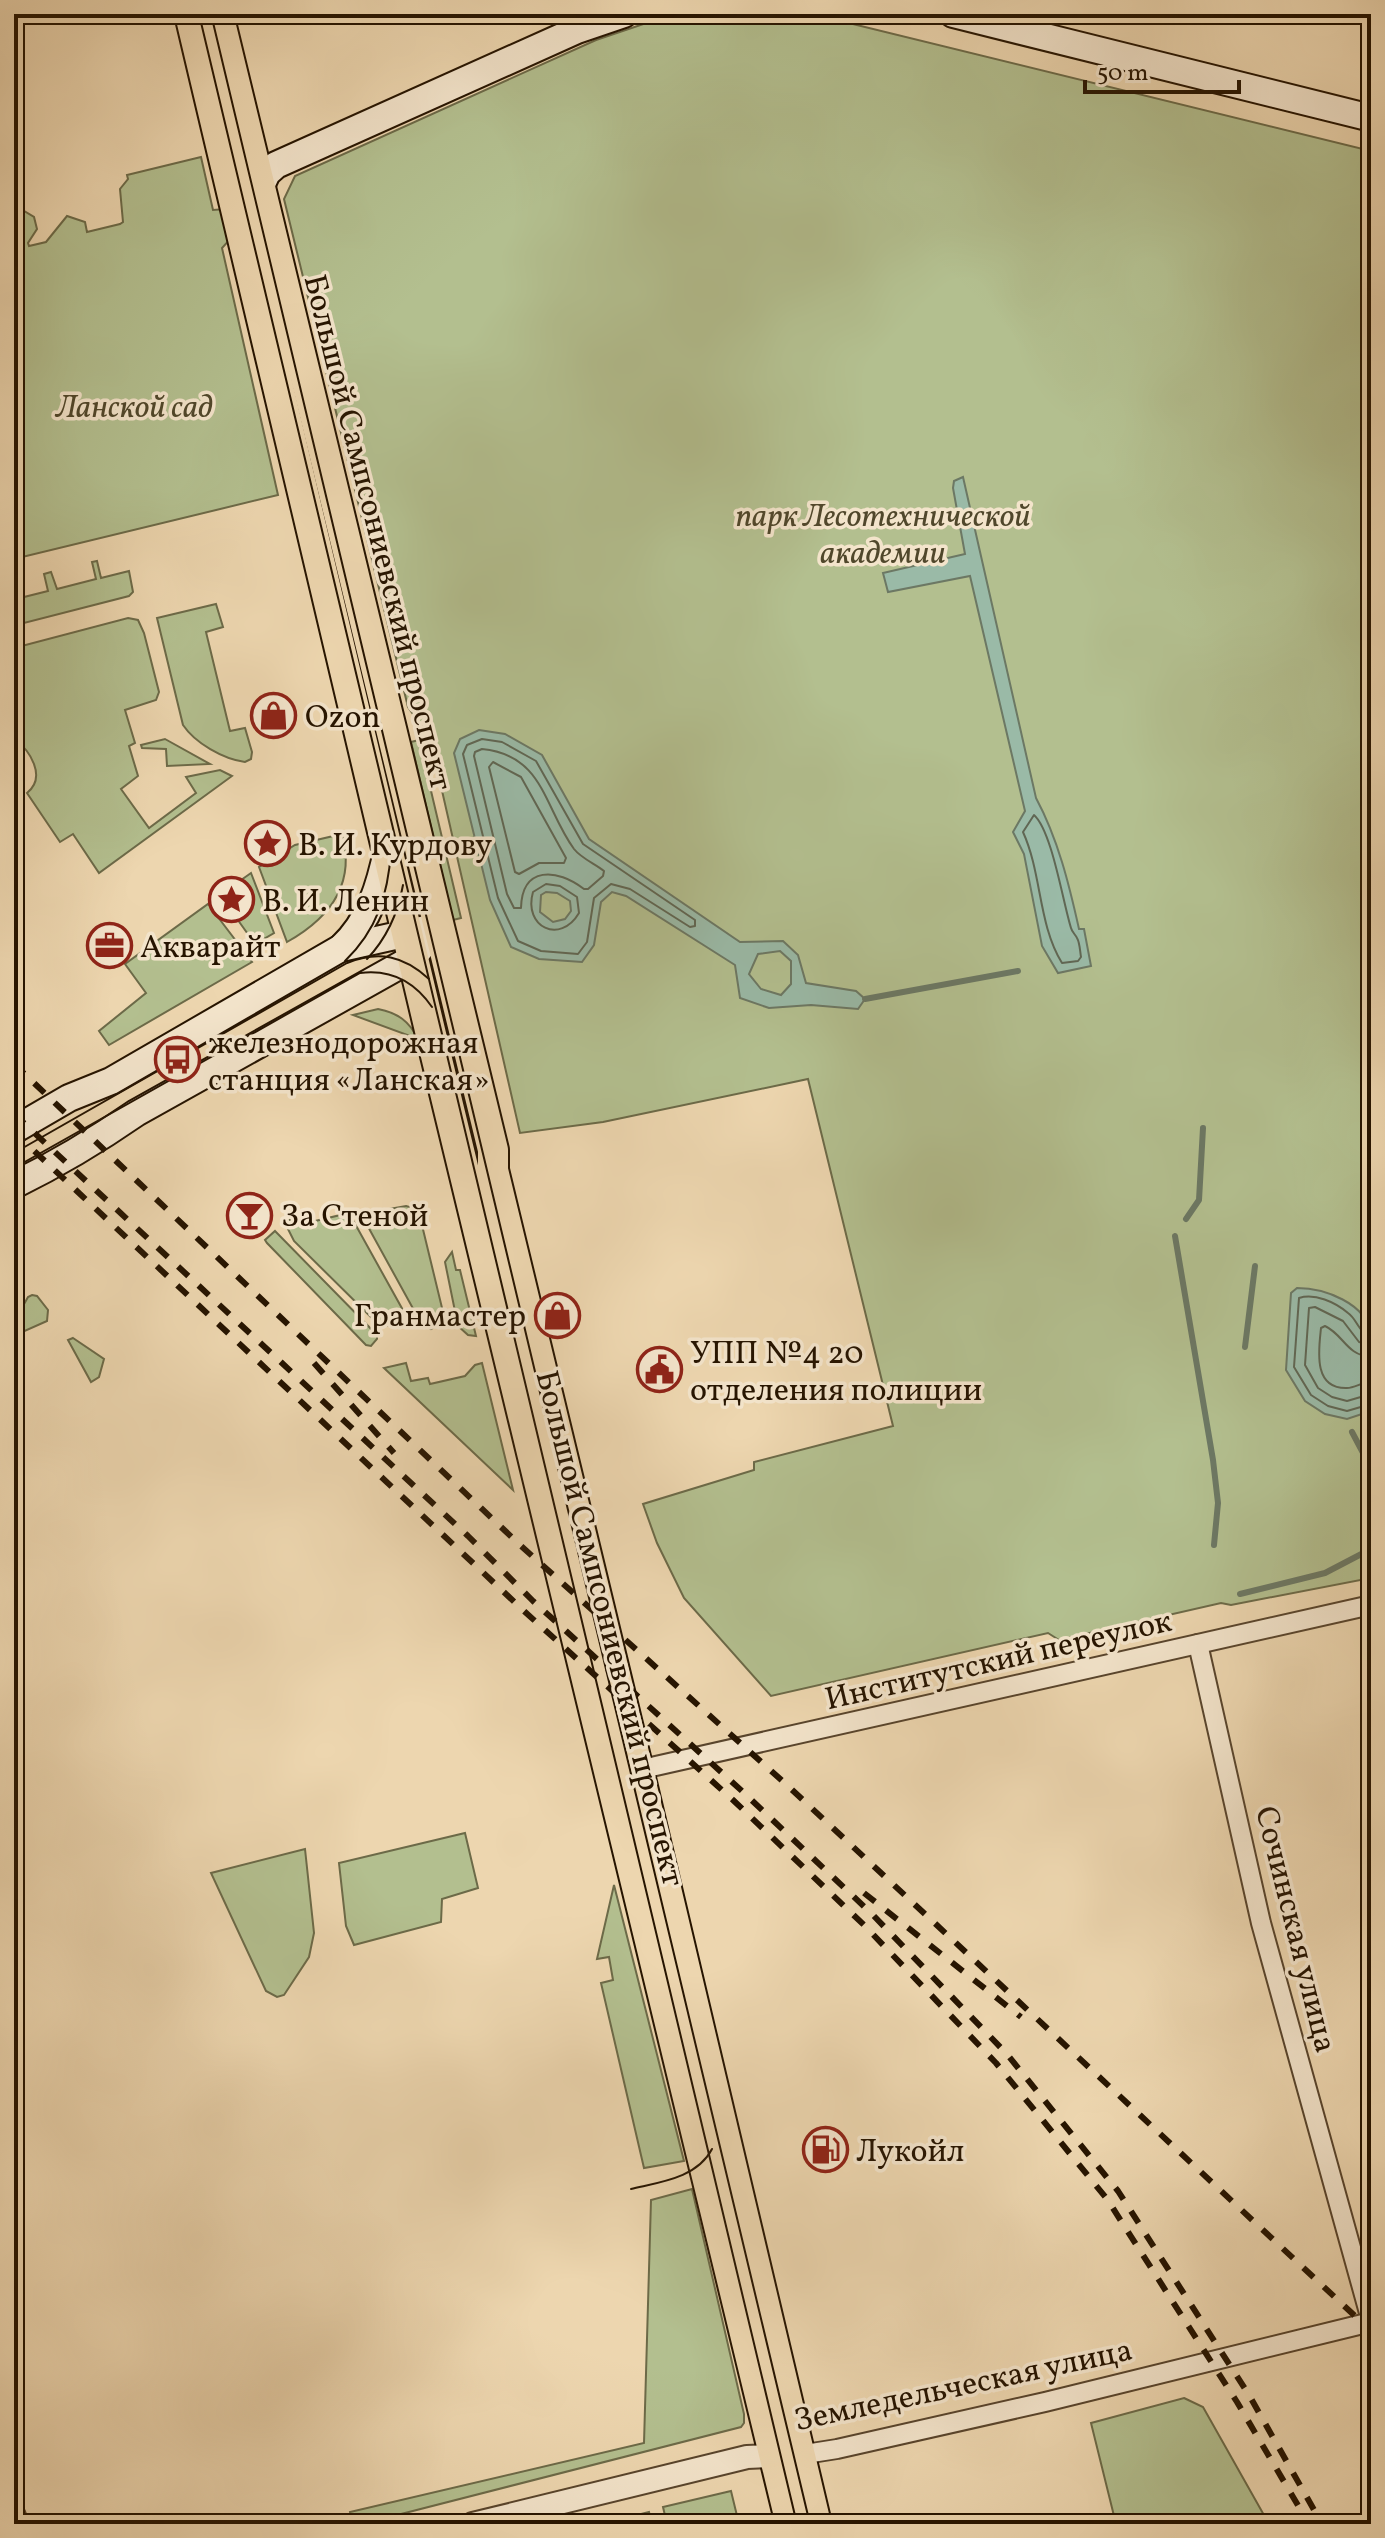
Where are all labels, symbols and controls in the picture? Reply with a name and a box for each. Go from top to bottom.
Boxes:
scale bar [1085,44,1239,94]
text: 50 m [1097,57,1149,91]
street label: Большой Сампсониевский проспект [291,270,462,795]
park label: Ланской сад [54,387,213,431]
park label: парк Лесотехнической академии [736,496,1030,577]
shop icon: Ozon [250,692,298,740]
place label: Ozon [305,697,381,741]
place icon: В. И. Курдову [243,820,291,868]
place label: В. И. Курдову [298,825,492,869]
place icon: В. И. Ленин [207,876,255,924]
place label: В. И. Ленин [262,881,429,925]
office icon: Акварайт [85,922,133,970]
place label: Акварайт [140,927,280,971]
place label: железнодорожная станция «Ланская» [208,1023,490,1104]
bus stop icon: железнодорожная станция «Ланская» [153,1036,201,1084]
bar icon: За Стеной [226,1191,274,1239]
place label: За Стеной [281,1196,429,1240]
shop icon: Гранмастер [533,1291,581,1339]
place label: Гранмастер [354,1296,526,1340]
place label: УПП №4 20 отделения полиции [690,1333,982,1414]
public building icon: УПП №4 20 отделения полиции [635,1346,683,1394]
street label: Большой Сампсониевский проспект [523,1366,694,1891]
street label: Институтский переулок [821,1601,1176,1723]
street label: Сочинская улица [1242,1802,1346,2058]
fuel station icon: Лукойл [801,2126,849,2174]
place label: Лукойл [856,2131,965,2175]
street label: Земледельческая улица [791,2330,1137,2444]

